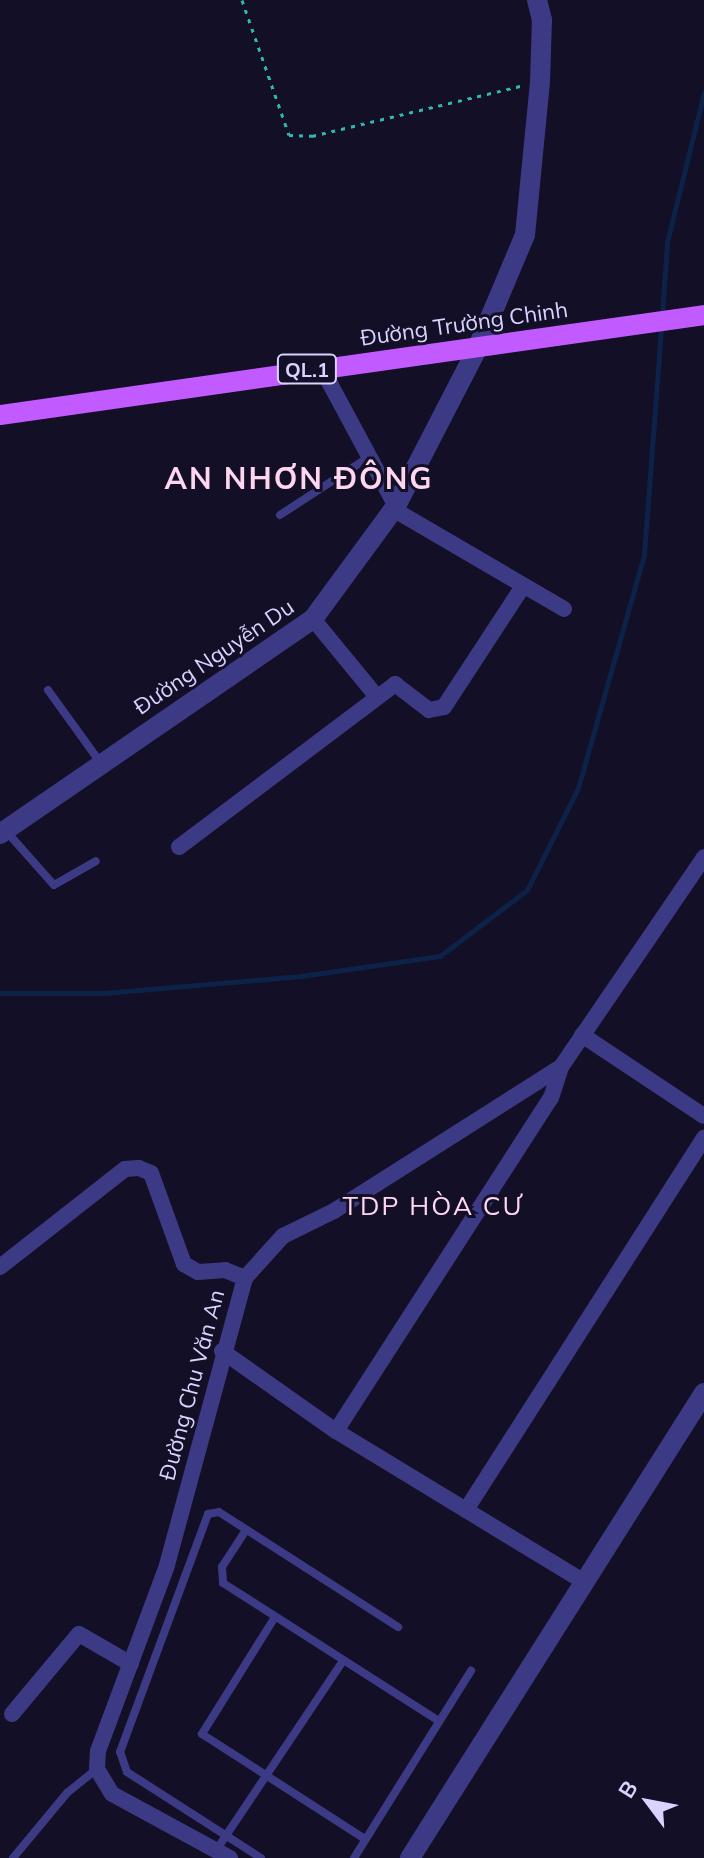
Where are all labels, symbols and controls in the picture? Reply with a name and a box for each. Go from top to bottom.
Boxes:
street label: Đường Trường Chinh [359,296,569,352]
road number: QL.1 [275,353,339,385]
district label: AN NHƠN ĐÔNG [164,460,434,496]
street label: Đường Nguyễn Du [129,594,299,720]
district label: TDP HÒA CƯ [342,1190,524,1222]
street label: Đường Chu Văn An [154,1287,230,1483]
north arrow [608,1762,688,1842]
text: B [612,1775,644,1803]

